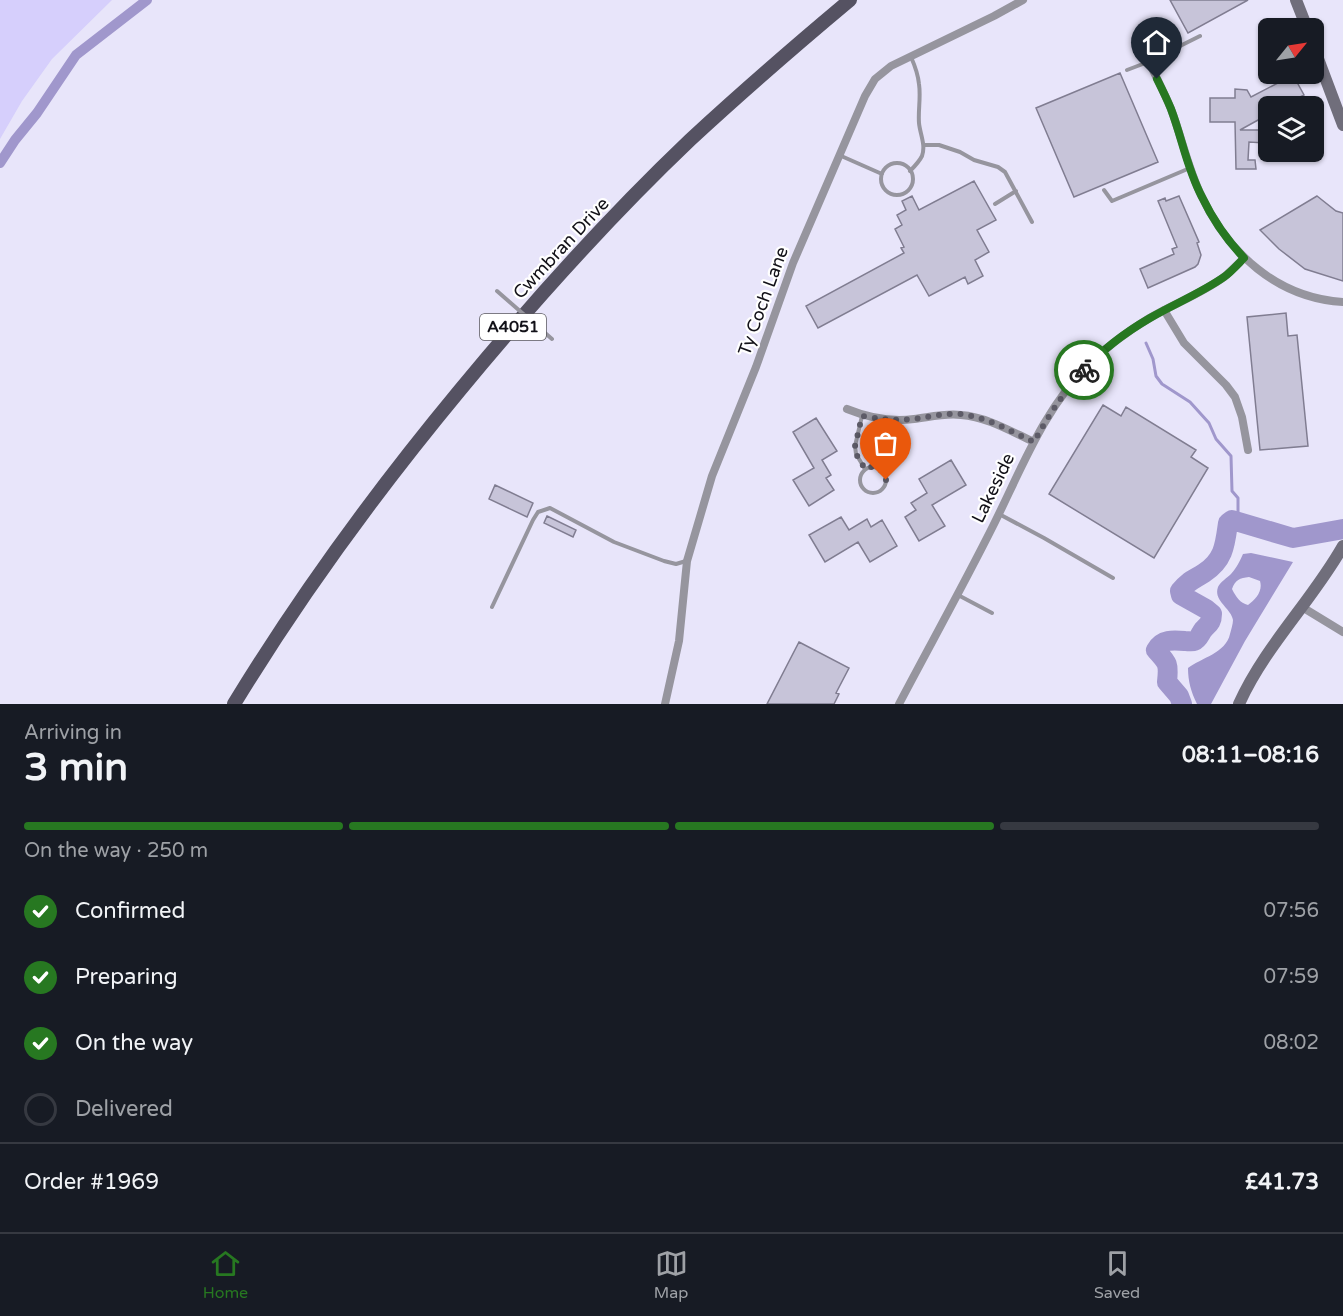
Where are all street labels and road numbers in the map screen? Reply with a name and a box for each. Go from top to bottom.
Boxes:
street label: Cwmbran Drive [508,193,614,303]
street label: Ty Coch Lane [733,244,793,358]
road number: A4051 [480,314,546,340]
street label: Lakeside [967,449,1019,527]

